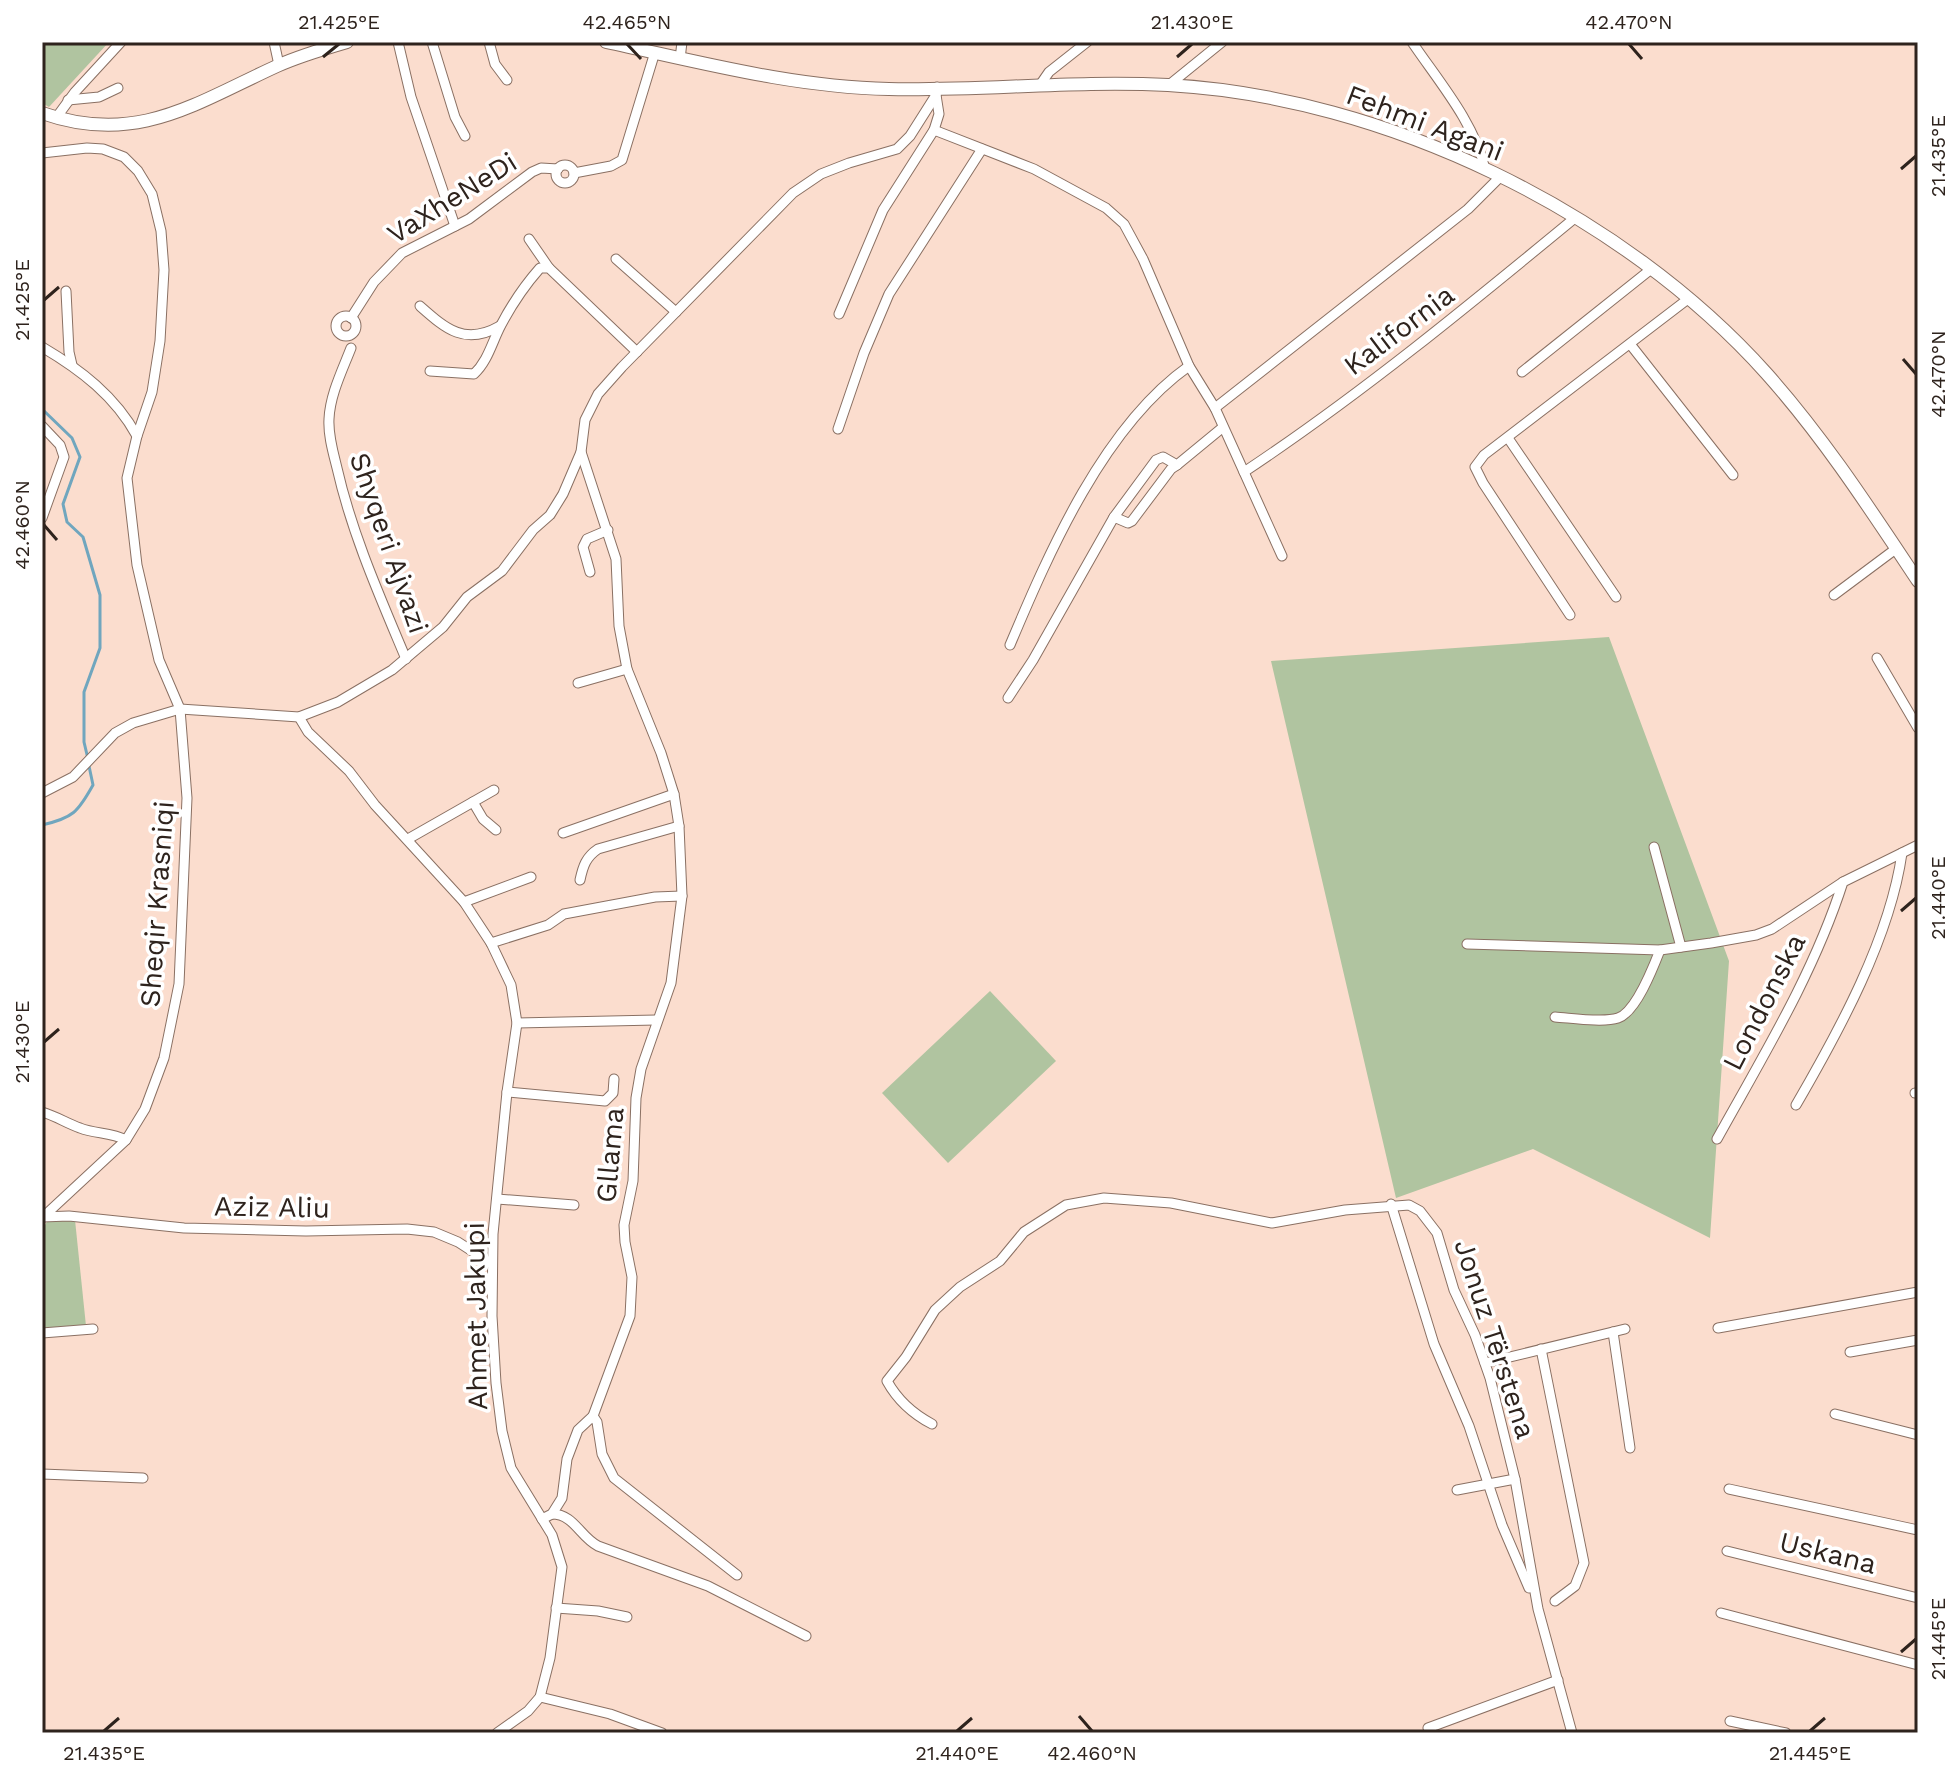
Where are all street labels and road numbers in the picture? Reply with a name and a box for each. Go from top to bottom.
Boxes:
street label: Fehmi Agani [1342,78,1508,168]
street label: VaXheNeDi [381,145,523,251]
street label: Kalifornia [1337,278,1461,382]
street label: Shyqeri Ajvazi [343,448,435,638]
street label: Sheqir Krasniqi [133,800,181,1008]
street label: Londonska [1716,928,1812,1076]
street label: Gllama [589,1106,631,1204]
street label: Aziz Aliu [214,1189,330,1225]
street label: Ahmet Jakupi [458,1222,494,1410]
street label: Jonuz Tërstena [1447,1235,1543,1443]
street label: Uskana [1776,1525,1880,1581]

